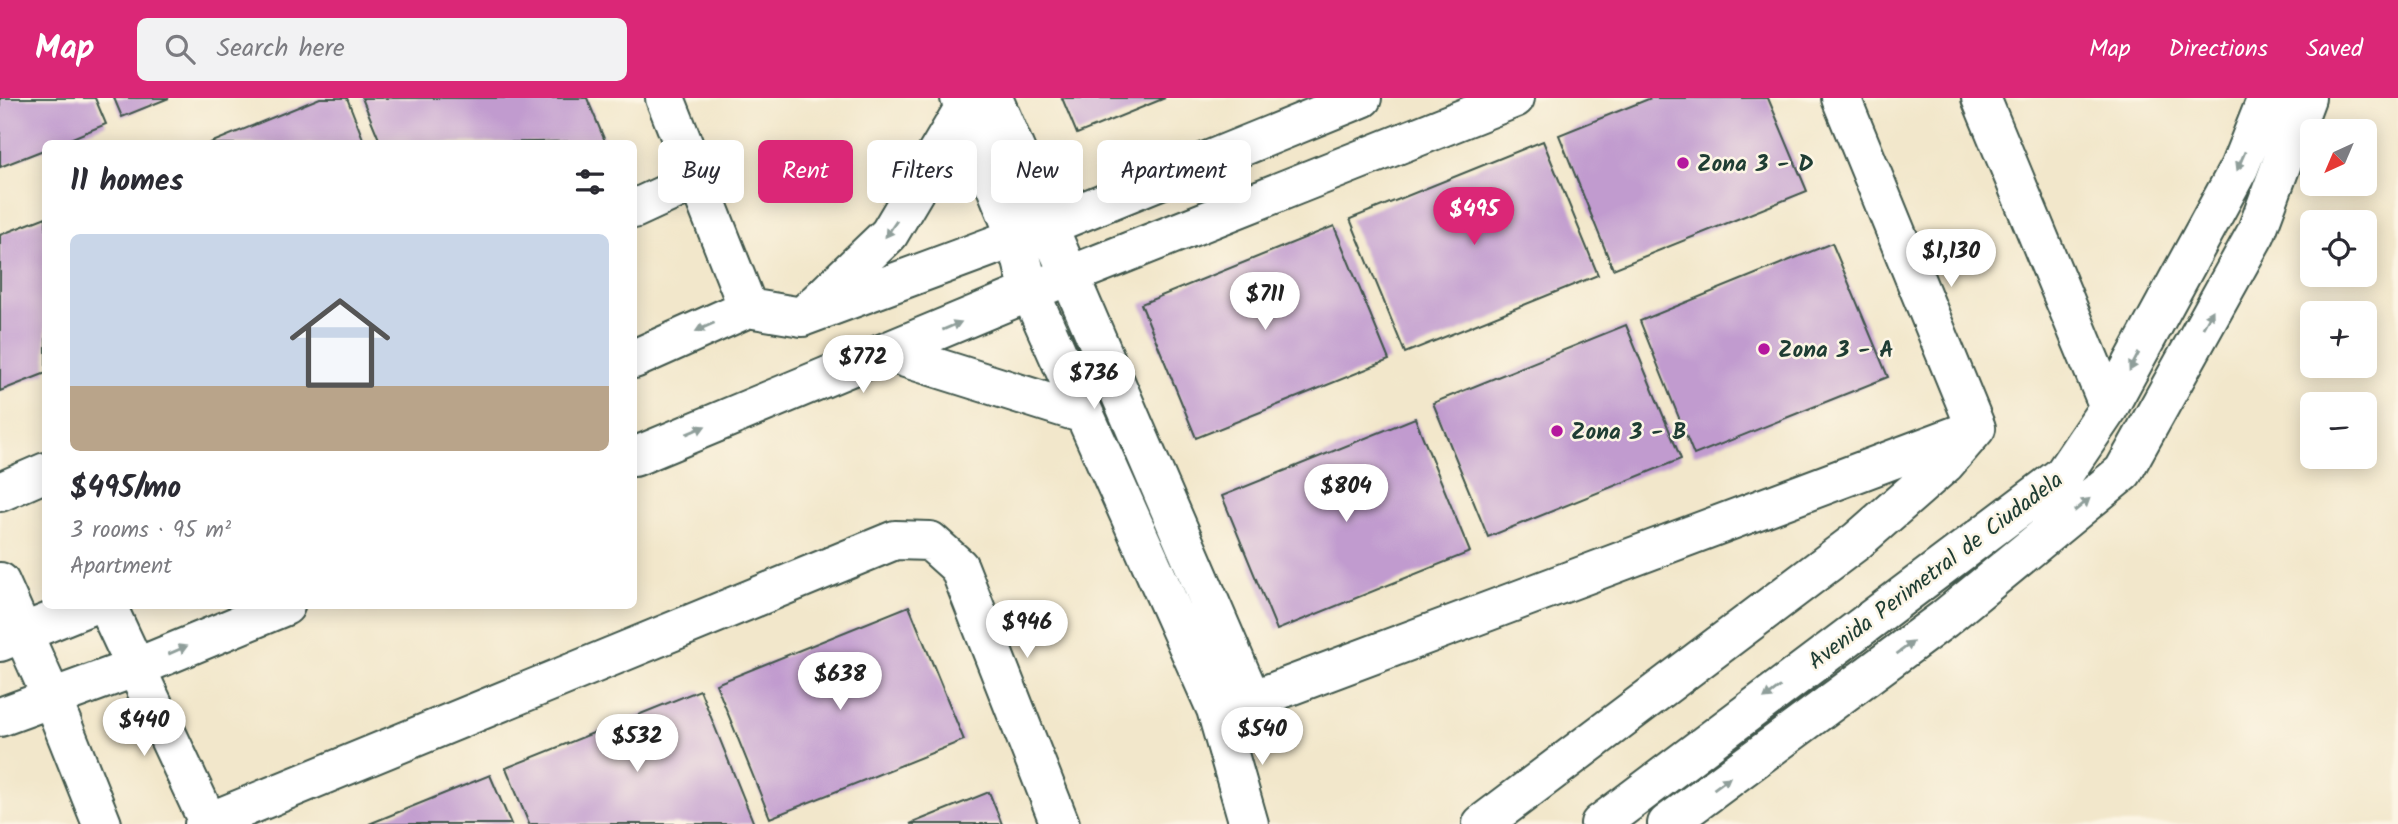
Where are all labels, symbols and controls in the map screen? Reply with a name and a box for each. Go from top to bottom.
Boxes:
search box [137,18,627,81]
text: Map [35,23,95,76]
text: Search here [217,28,345,70]
icon: search [161,30,199,68]
text: Map [2089,30,2131,69]
text: Directions [2169,30,2268,69]
text: Saved [2306,30,2363,69]
north arrow [2300,119,2376,196]
map controls [2300,119,2377,469]
chip: Buy [658,140,744,203]
chip: Rent [758,140,853,203]
chip: Filters [867,140,977,203]
chip: New [991,140,1083,203]
chip: Apartment [1097,140,1251,203]
place label: Zona 3 - D [1697,147,1814,183]
one-way arrow [2235,151,2246,172]
marker: Zona 3 - D [1675,155,1691,171]
text: 11 homes [70,158,183,206]
icon: filters [571,163,609,201]
pin: $495 [1433,188,1515,247]
text: $495 [1449,192,1499,228]
button: locate [2300,210,2377,287]
one-way arrow [884,220,898,238]
pin: $1,130 [1894,230,2008,289]
text: $1,130 [1922,234,1980,270]
pin: $711 [1224,272,1306,332]
text: $711 [1246,277,1284,313]
icon: home [277,280,403,406]
button: + [2300,301,2377,378]
one-way arrow [2202,310,2214,329]
one-way arrow [942,320,963,331]
one-way arrow [694,322,715,333]
place label: Zona 3 - A [1778,333,1894,369]
pin: $772 [822,336,904,395]
text: $772 [839,340,887,376]
marker: Zona 3 - A [1756,341,1772,357]
pin: $736 [1053,352,1135,411]
one-way arrow [2128,352,2140,372]
text: $736 [1069,356,1119,392]
button: − [2300,392,2377,469]
place label: Zona 3 - B [1571,415,1687,451]
marker: Zona 3 - B [1549,423,1565,439]
one-way arrow [686,424,706,436]
street label: Avenida Perimetral de Ciudadela [1801,463,2072,680]
pin: $804 [1305,464,1387,524]
text: $495/mo [70,465,181,513]
text: $804 [1320,469,1372,505]
one-way arrow [2072,498,2090,513]
text: 3 rooms · 95 m² [70,513,231,549]
text: Apartment [70,549,172,585]
pin: $946 [986,601,1068,660]
text: $946 [1002,605,1052,641]
one-way arrow [1896,642,1914,656]
one-way arrow [168,644,189,655]
pin: $638 [799,652,881,712]
text: $638 [814,657,866,693]
one-way arrow [1763,686,1782,700]
pin: $440 [103,698,185,758]
text: $440 [119,703,169,739]
pin: $540 [1221,708,1303,767]
text: $540 [1237,712,1287,748]
pin: $532 [596,714,678,774]
text: $532 [611,719,663,755]
one-way arrow [1713,777,1731,791]

